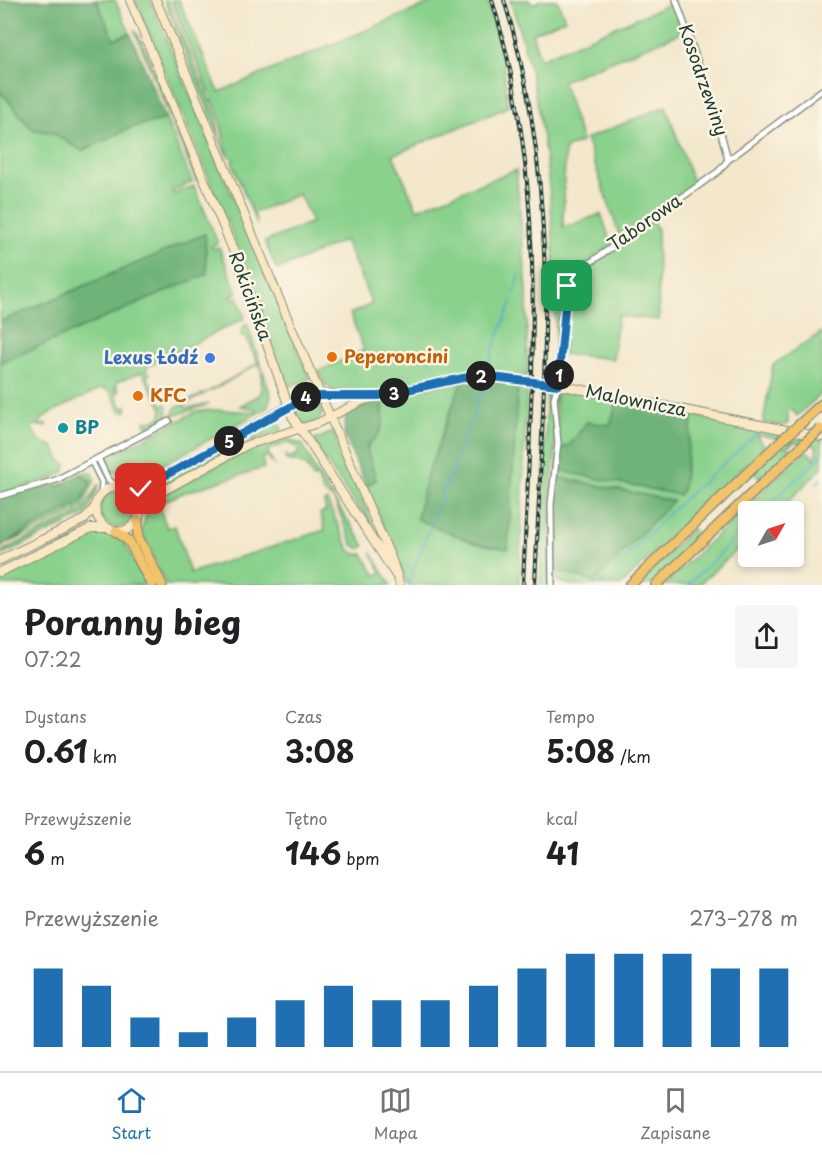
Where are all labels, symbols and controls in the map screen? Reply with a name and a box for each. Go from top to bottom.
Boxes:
street label: Kosodrzewiny [673,20,736,139]
street label: Taborowa [602,186,687,257]
street label: Rokicińska [223,247,280,345]
pin [541,260,592,311]
icon: arrive [550,269,583,302]
place label: Peperoncini [344,342,448,369]
place label: Lexus Łódź [104,343,198,370]
marker: Peperoncini [325,350,339,364]
marker: Lexus Łódź [203,351,217,365]
pin: 1 [544,360,574,390]
pin: 2 [466,361,496,391]
text: 1 [555,363,563,387]
text: 2 [475,364,487,388]
street label: Malownicza [583,376,690,423]
pin: 3 [379,378,409,408]
place label: KFC [150,381,187,408]
text: 3 [389,381,399,405]
pin: 4 [291,382,321,412]
text: 4 [301,385,311,409]
marker: KFC [131,389,145,403]
place label: BP [75,413,99,440]
marker: BP [56,421,70,435]
pin: 5 [214,426,244,456]
text: 5 [224,429,234,453]
pin [115,463,166,514]
icon: check [124,472,157,505]
north arrow [738,501,804,567]
map controls [738,501,804,567]
text: Poranny bieg [24,596,241,646]
button: share [735,605,798,668]
text: 07:22 [24,644,82,674]
text: Dystans [24,704,87,728]
text: Czas [285,704,322,728]
text: Tempo [546,704,595,728]
text: 0.61 [24,728,88,773]
text: 3:08 [285,728,354,773]
text: 5:08 [546,728,615,773]
text: km [88,744,117,768]
text: /km [615,744,651,768]
text: Przewyższenie [24,806,132,830]
text: Tętno [285,806,327,830]
text: kcal [546,806,578,830]
text: 6 [24,830,45,875]
text: 146 [285,830,341,875]
text: 41 [546,830,579,875]
text: m [45,846,65,870]
text: bpm [341,846,380,870]
text: Przewyższenie [24,903,159,933]
text: 273–278 m [689,903,798,933]
tab: Start [111,1084,151,1144]
tab: Mapa [374,1084,418,1144]
tab: Zapisane [640,1084,711,1144]

